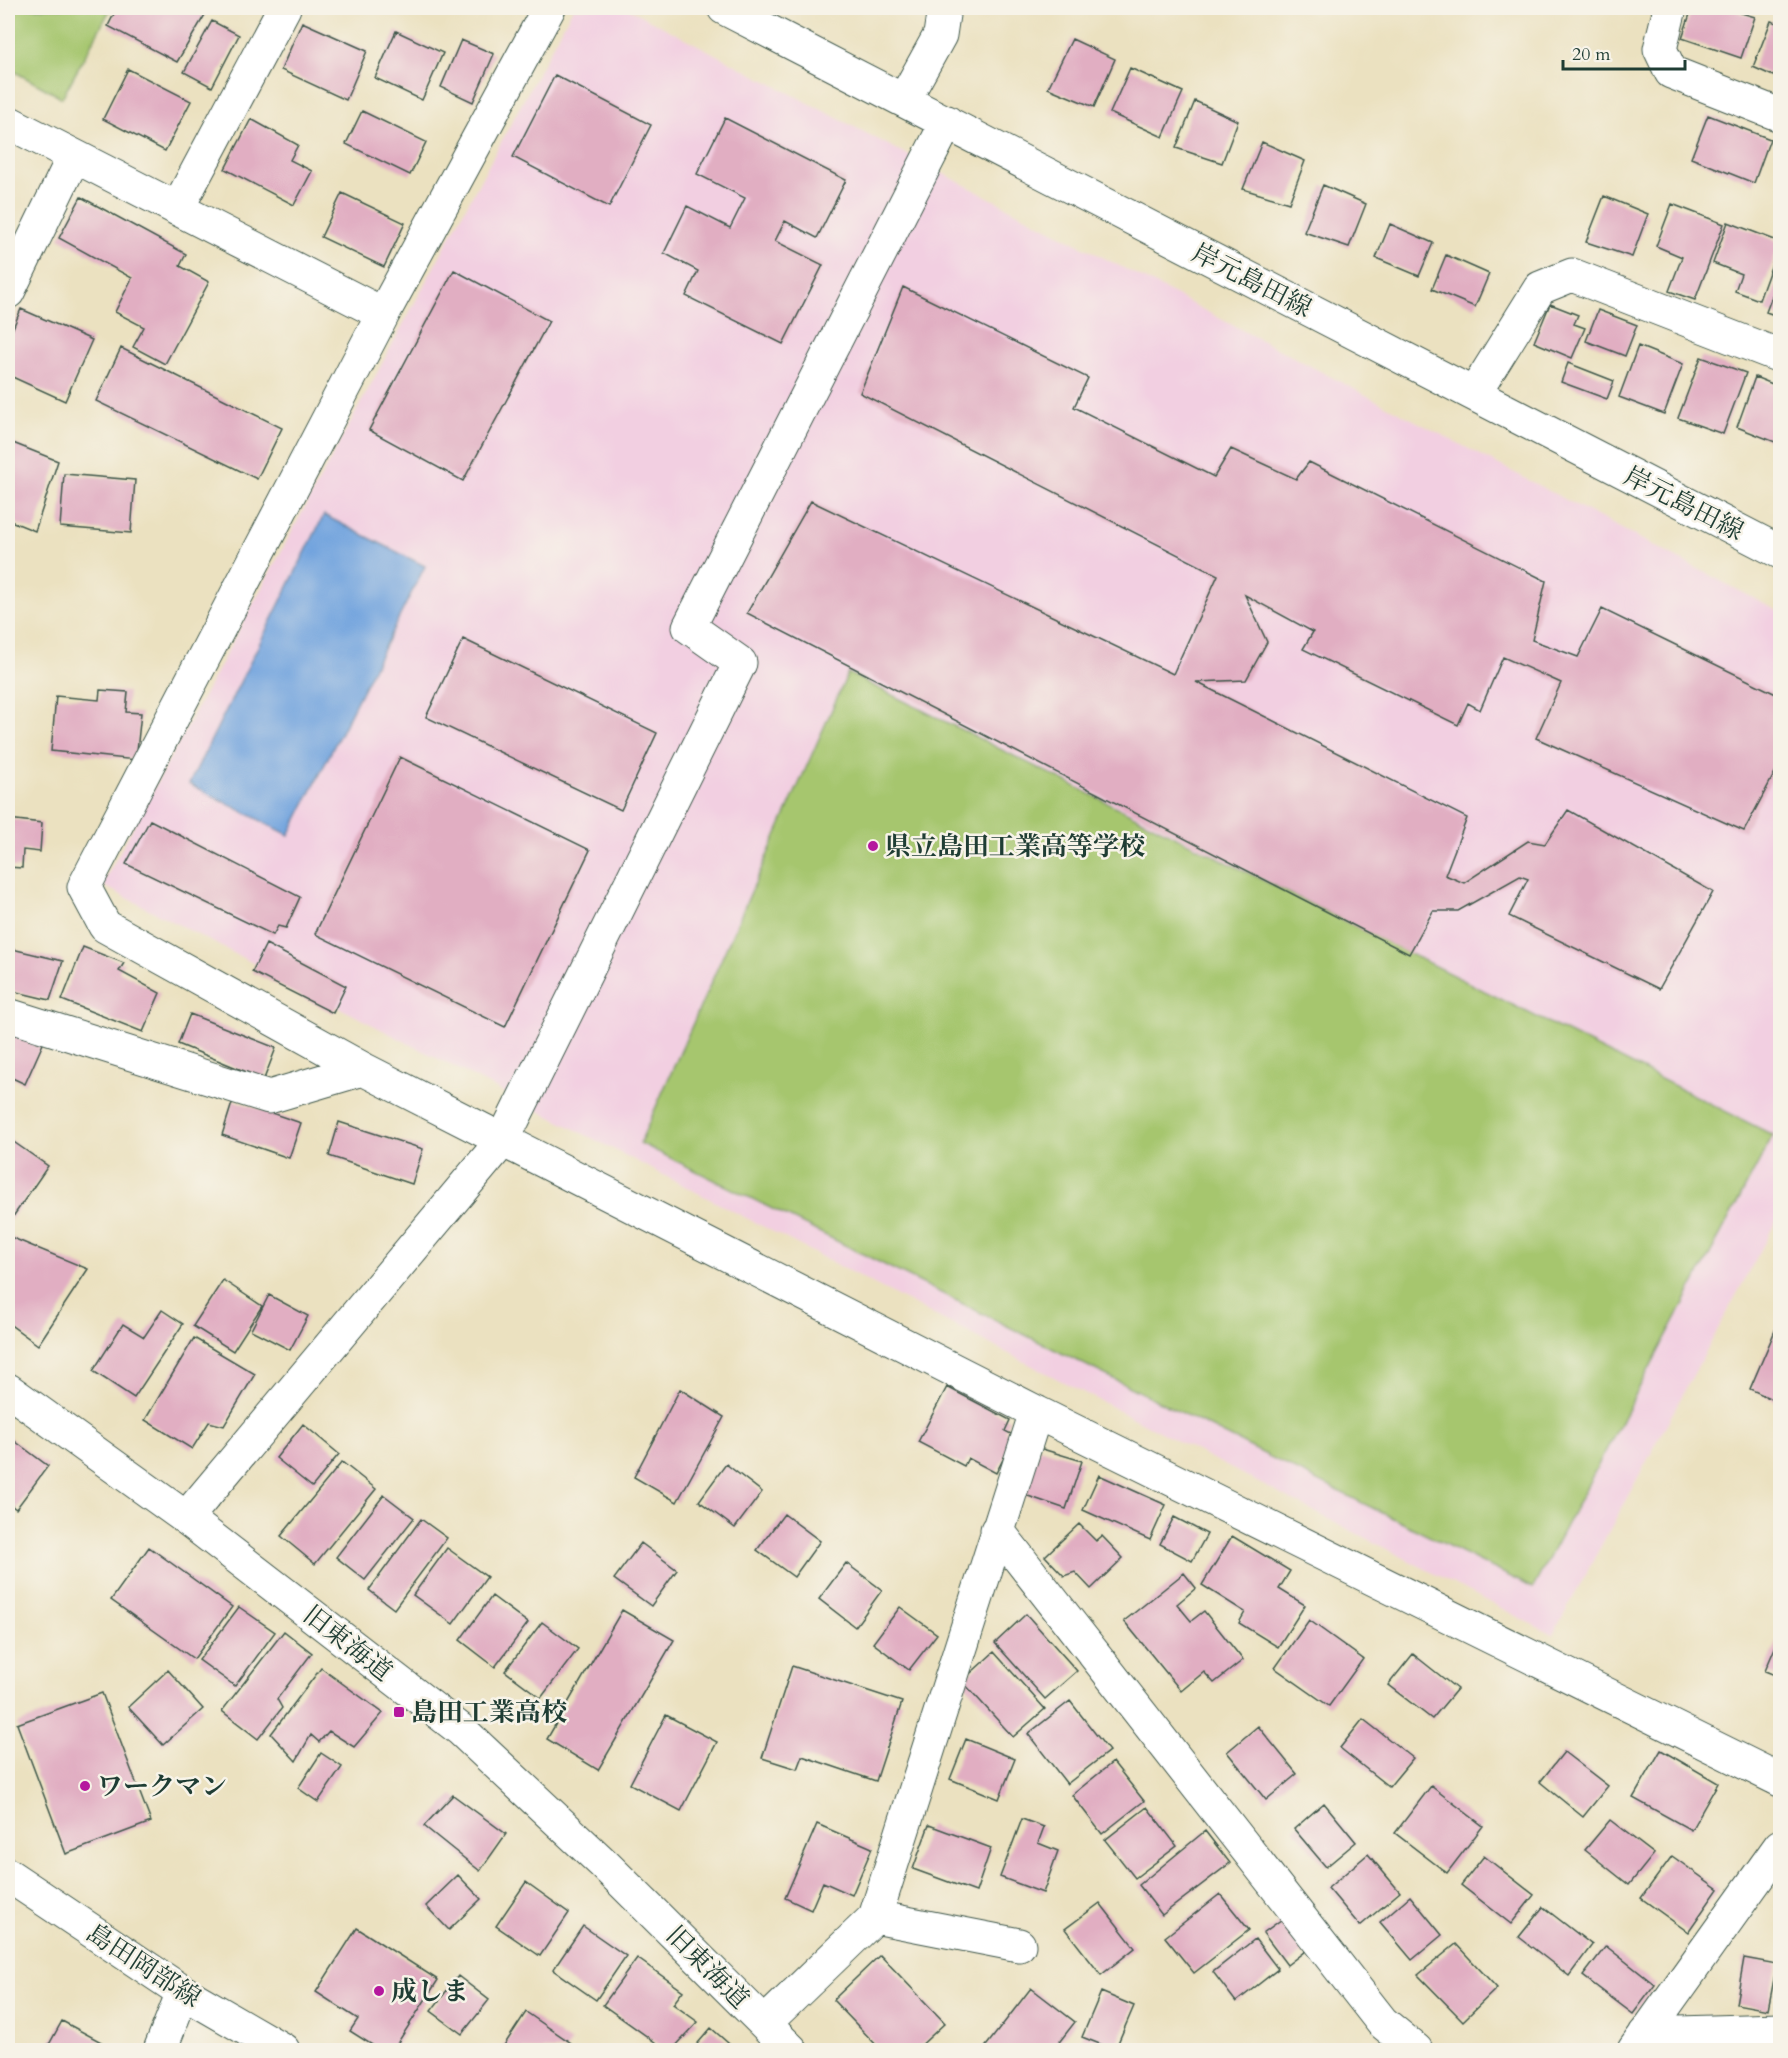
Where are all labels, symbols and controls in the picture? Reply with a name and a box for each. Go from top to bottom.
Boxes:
scale bar [1563,33,1684,71]
text: 20 m [1572,42,1611,67]
street label: 岸元島田線 [1186,235,1318,326]
street label: 岸元島田線 [1618,458,1750,549]
place label: 県立島田工業高等学校 [885,829,1145,864]
marker: 県立島田工業高等学校 [866,839,880,853]
street label: 旧東海道 [296,1598,399,1689]
place label: 島田工業高校 [411,1695,567,1730]
marker: 島田工業高校 [392,1705,406,1719]
place label: ワークマン [97,1769,227,1804]
marker: ワークマン [78,1779,92,1793]
street label: 島田岡部線 [80,1915,208,2016]
street label: 旧東海道 [658,1918,757,2017]
place label: 成しま [391,1974,469,2009]
marker: 成しま [372,1984,386,1998]

